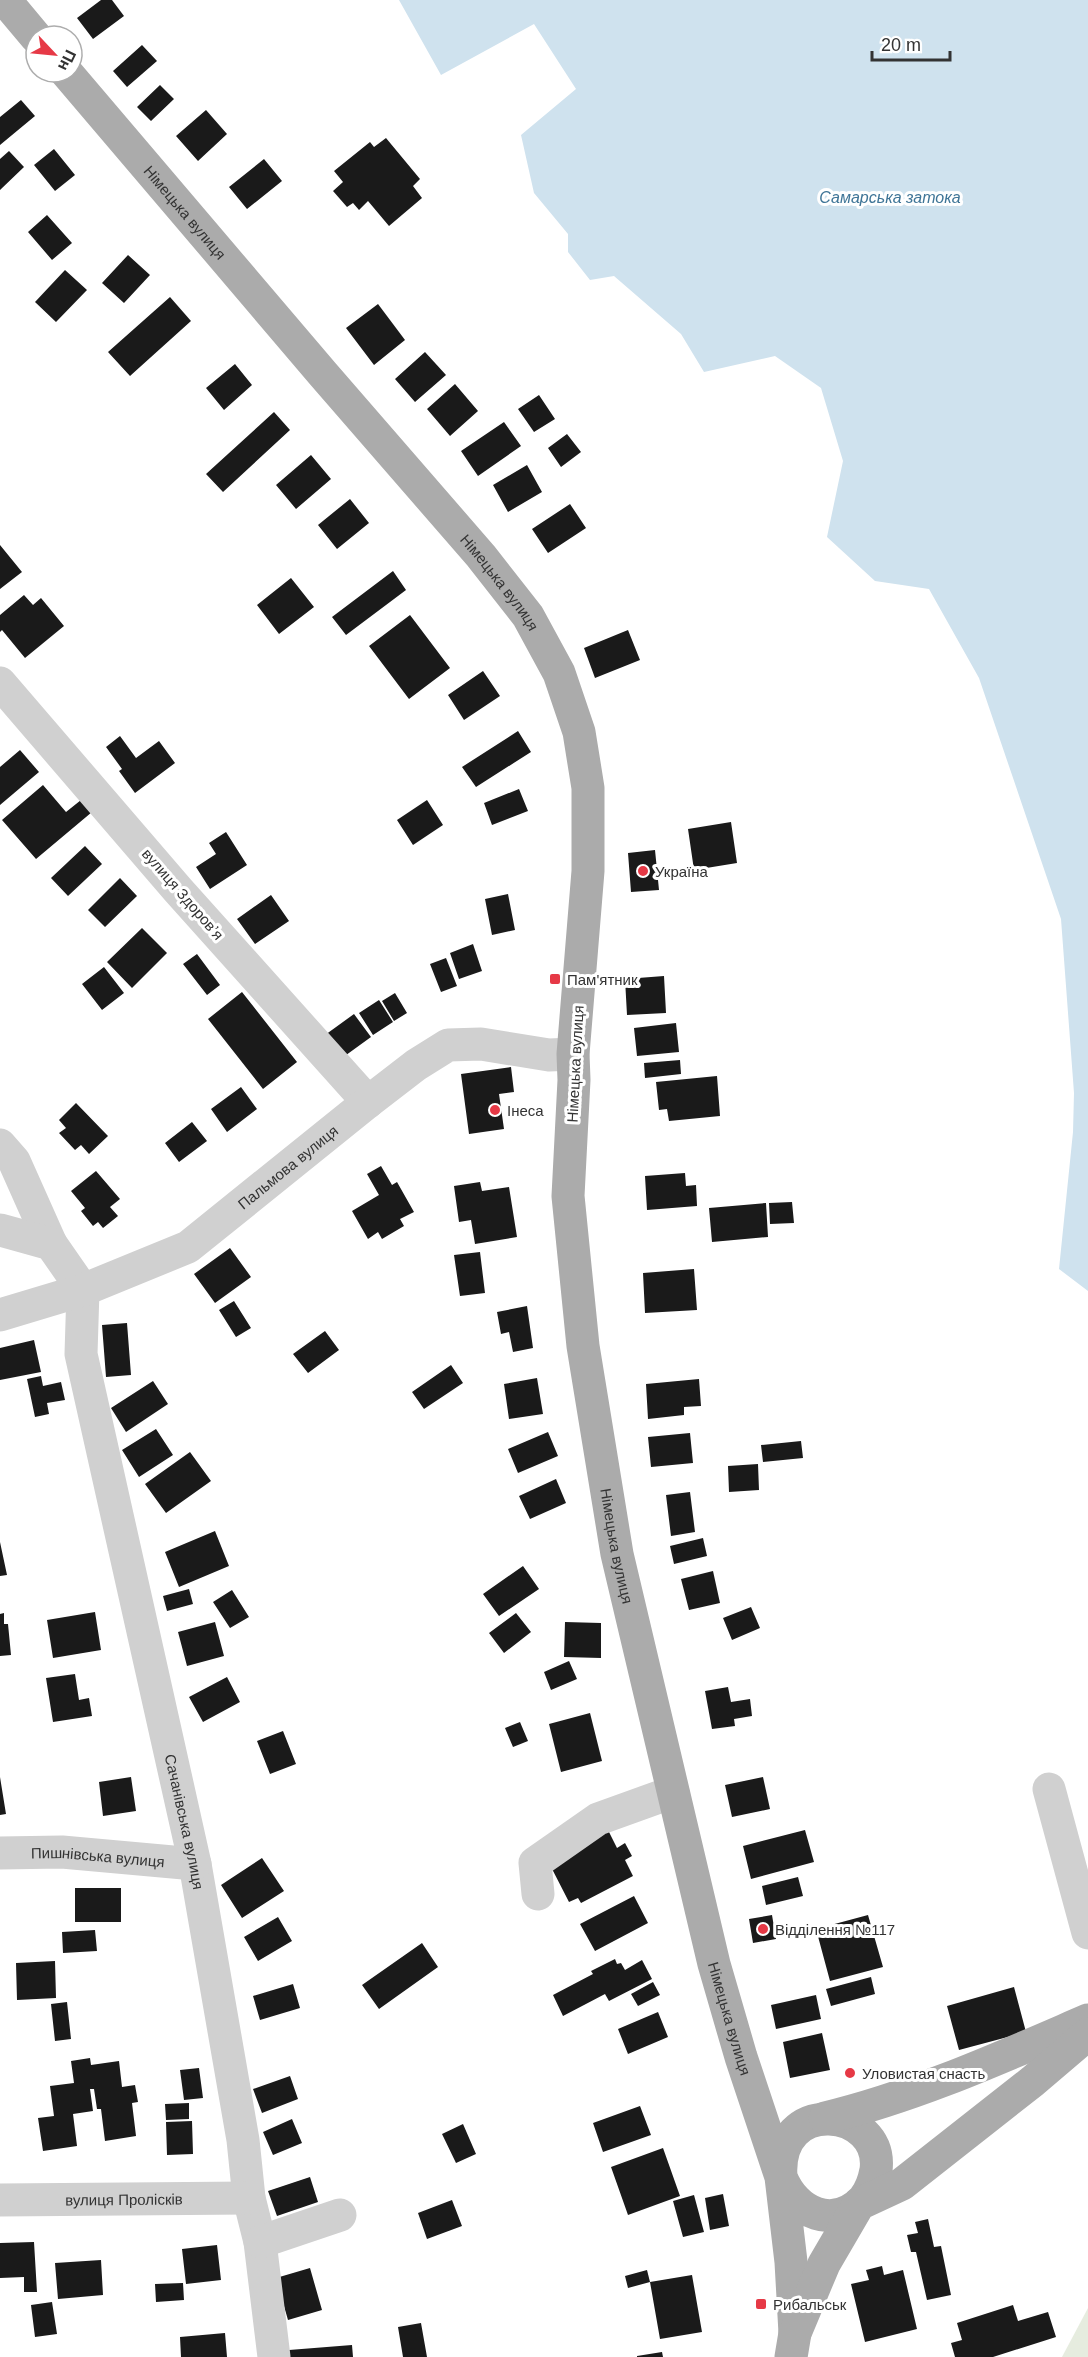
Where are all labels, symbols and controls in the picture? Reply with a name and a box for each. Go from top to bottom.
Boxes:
north arrow [24,24,84,84]
scale bar [872,24,950,62]
text: 20 m [881,35,921,55]
text: Пн [55,47,79,74]
street label: Німецька вулиця [141,162,230,262]
water label: Самарська затока [819,189,961,206]
street label: Німецька вулиця [457,531,543,633]
street label: вулиця Здоровʼя [139,845,227,943]
place label: Україна [655,863,709,880]
marker: Україна [636,864,650,878]
place label: Пам'ятник [567,971,638,988]
marker: Пам'ятник [548,972,562,986]
street label: Німецька вулиця [563,1005,587,1123]
place label: Інеса [507,1102,544,1119]
marker: Інеса [488,1103,502,1117]
street label: Пальмова вулиця [234,1121,341,1212]
street label: Німецька вулиця [598,1487,637,1605]
street label: Сачанівська вулиця [162,1752,208,1891]
street label: Пишнівська вулиця [31,1843,165,1870]
place label: Відділення №117 [775,1921,895,1938]
marker: Відділення №117 [756,1922,770,1936]
street label: Німецька вулиця [705,1960,755,2077]
place label: Уловистая снасть [862,2065,985,2082]
marker: Уловистая снасть [843,2066,857,2080]
street label: вулиця Пролісків [65,2190,183,2208]
place label: Рибальськ [773,2296,847,2313]
marker: Рибальськ [754,2297,768,2311]

